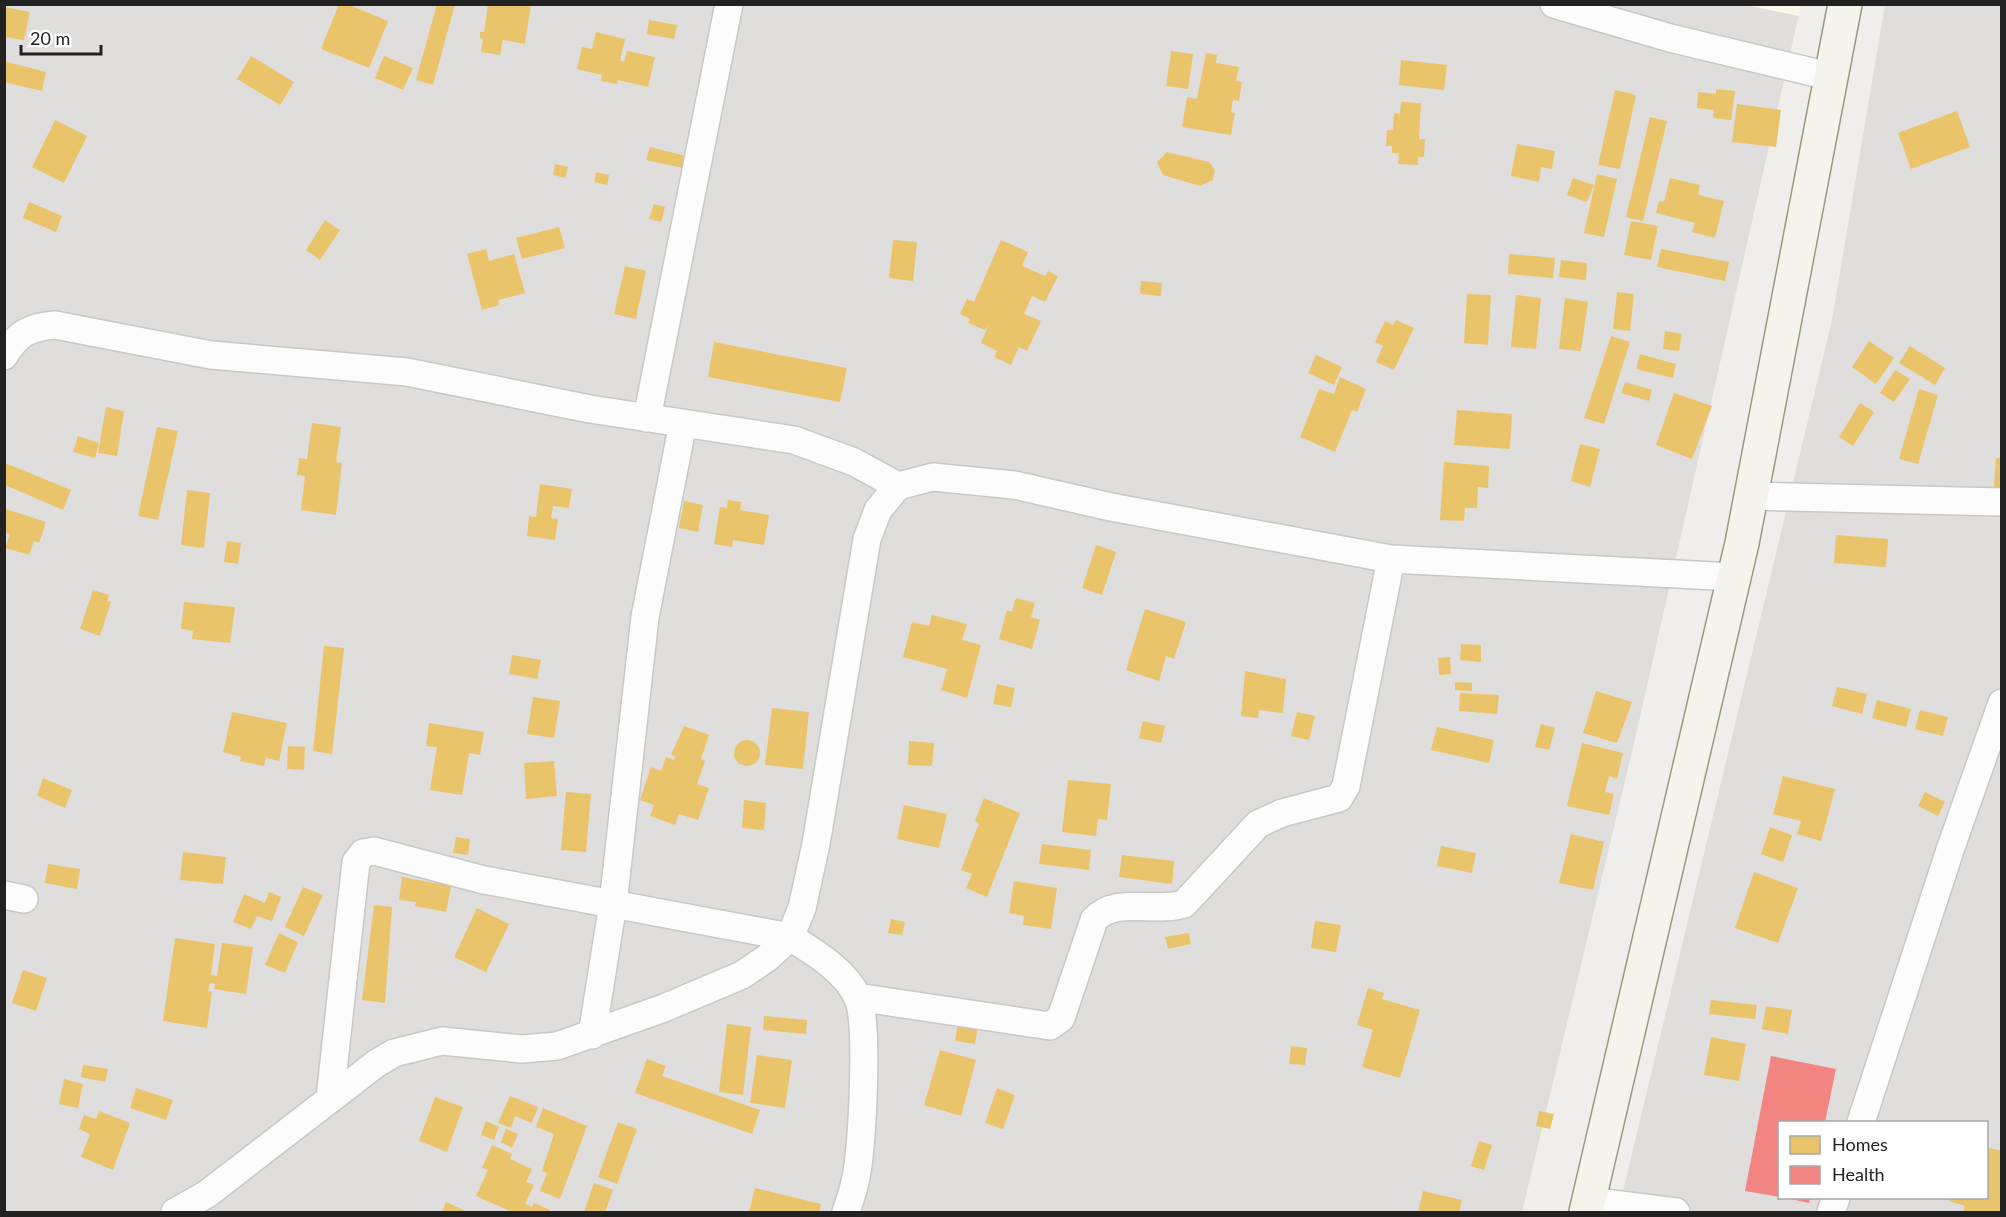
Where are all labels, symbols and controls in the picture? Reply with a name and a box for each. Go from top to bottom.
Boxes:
scale bar [21,18,100,56]
text: 20 m [30,27,70,49]
legend [1778,1121,1988,1199]
text: Homes [1832,1133,1888,1155]
text: Health [1832,1163,1885,1185]

